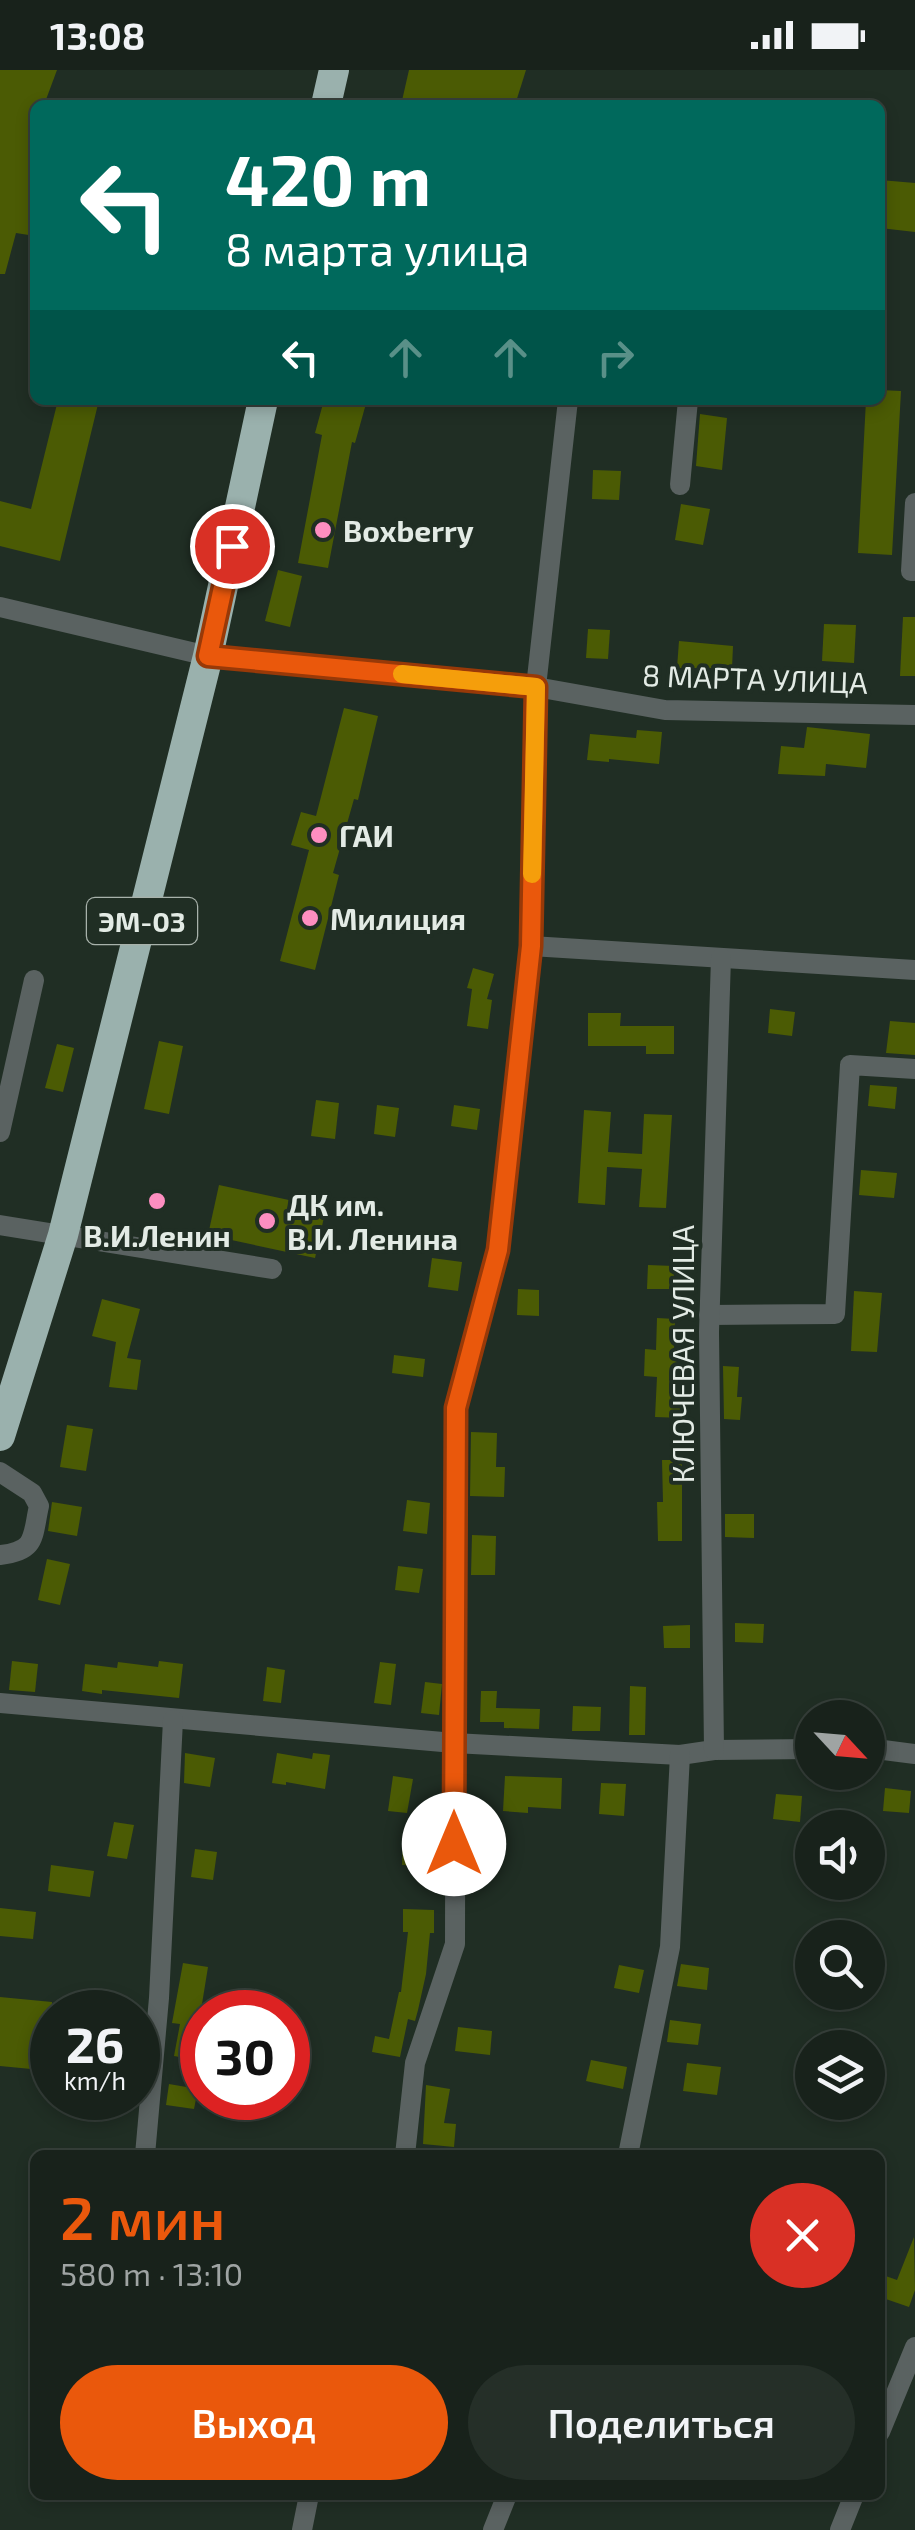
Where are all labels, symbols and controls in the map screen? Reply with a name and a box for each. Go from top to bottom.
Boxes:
text: 13:08 [50,12,145,58]
text: 420 m [225,136,431,220]
icon: left [60,140,190,270]
text: 8 марта улица [225,221,530,275]
icon: left [273,330,328,385]
icon: ahead [378,330,433,385]
icon: ahead [483,330,538,385]
icon: right [588,330,643,385]
pin [190,504,275,589]
place label: Boxberry [343,512,474,549]
icon: arrive [205,519,260,574]
marker: Boxberry [312,519,334,541]
street label: 8 МАРТА УЛИЦА [642,656,869,700]
place label: ГАИ [339,817,394,853]
marker: ГАИ [308,824,330,846]
road number: ЭМ-03 [87,898,197,944]
place label: Милиция [330,900,466,936]
marker: Милиция [299,907,321,929]
place label: ДК им. В.И. Ленина [287,1186,458,1256]
marker: В.И.Ленин [146,1190,168,1212]
marker: ДК им. В.И. Ленина [256,1210,278,1232]
place label: В.И.Ленин [83,1217,231,1253]
street label: КЛЮЧЕВАЯ УЛИЦА [664,1224,700,1483]
north arrow [795,1700,885,1790]
map controls [795,1700,885,2120]
position arrow [402,1792,506,1896]
button: sound [795,1810,885,1900]
button: search [795,1920,885,2010]
speed limit sign: 30 [180,1990,310,2120]
text: 26 [66,2013,124,2073]
button: layers [795,2030,885,2120]
text: km/h [64,2065,126,2095]
text: 2 мин [60,2180,225,2252]
button: close [750,2183,855,2288]
text: 580 m · 13:10 [60,2254,243,2292]
button: Выход [60,2365,448,2480]
button: Поделиться [468,2365,855,2480]

